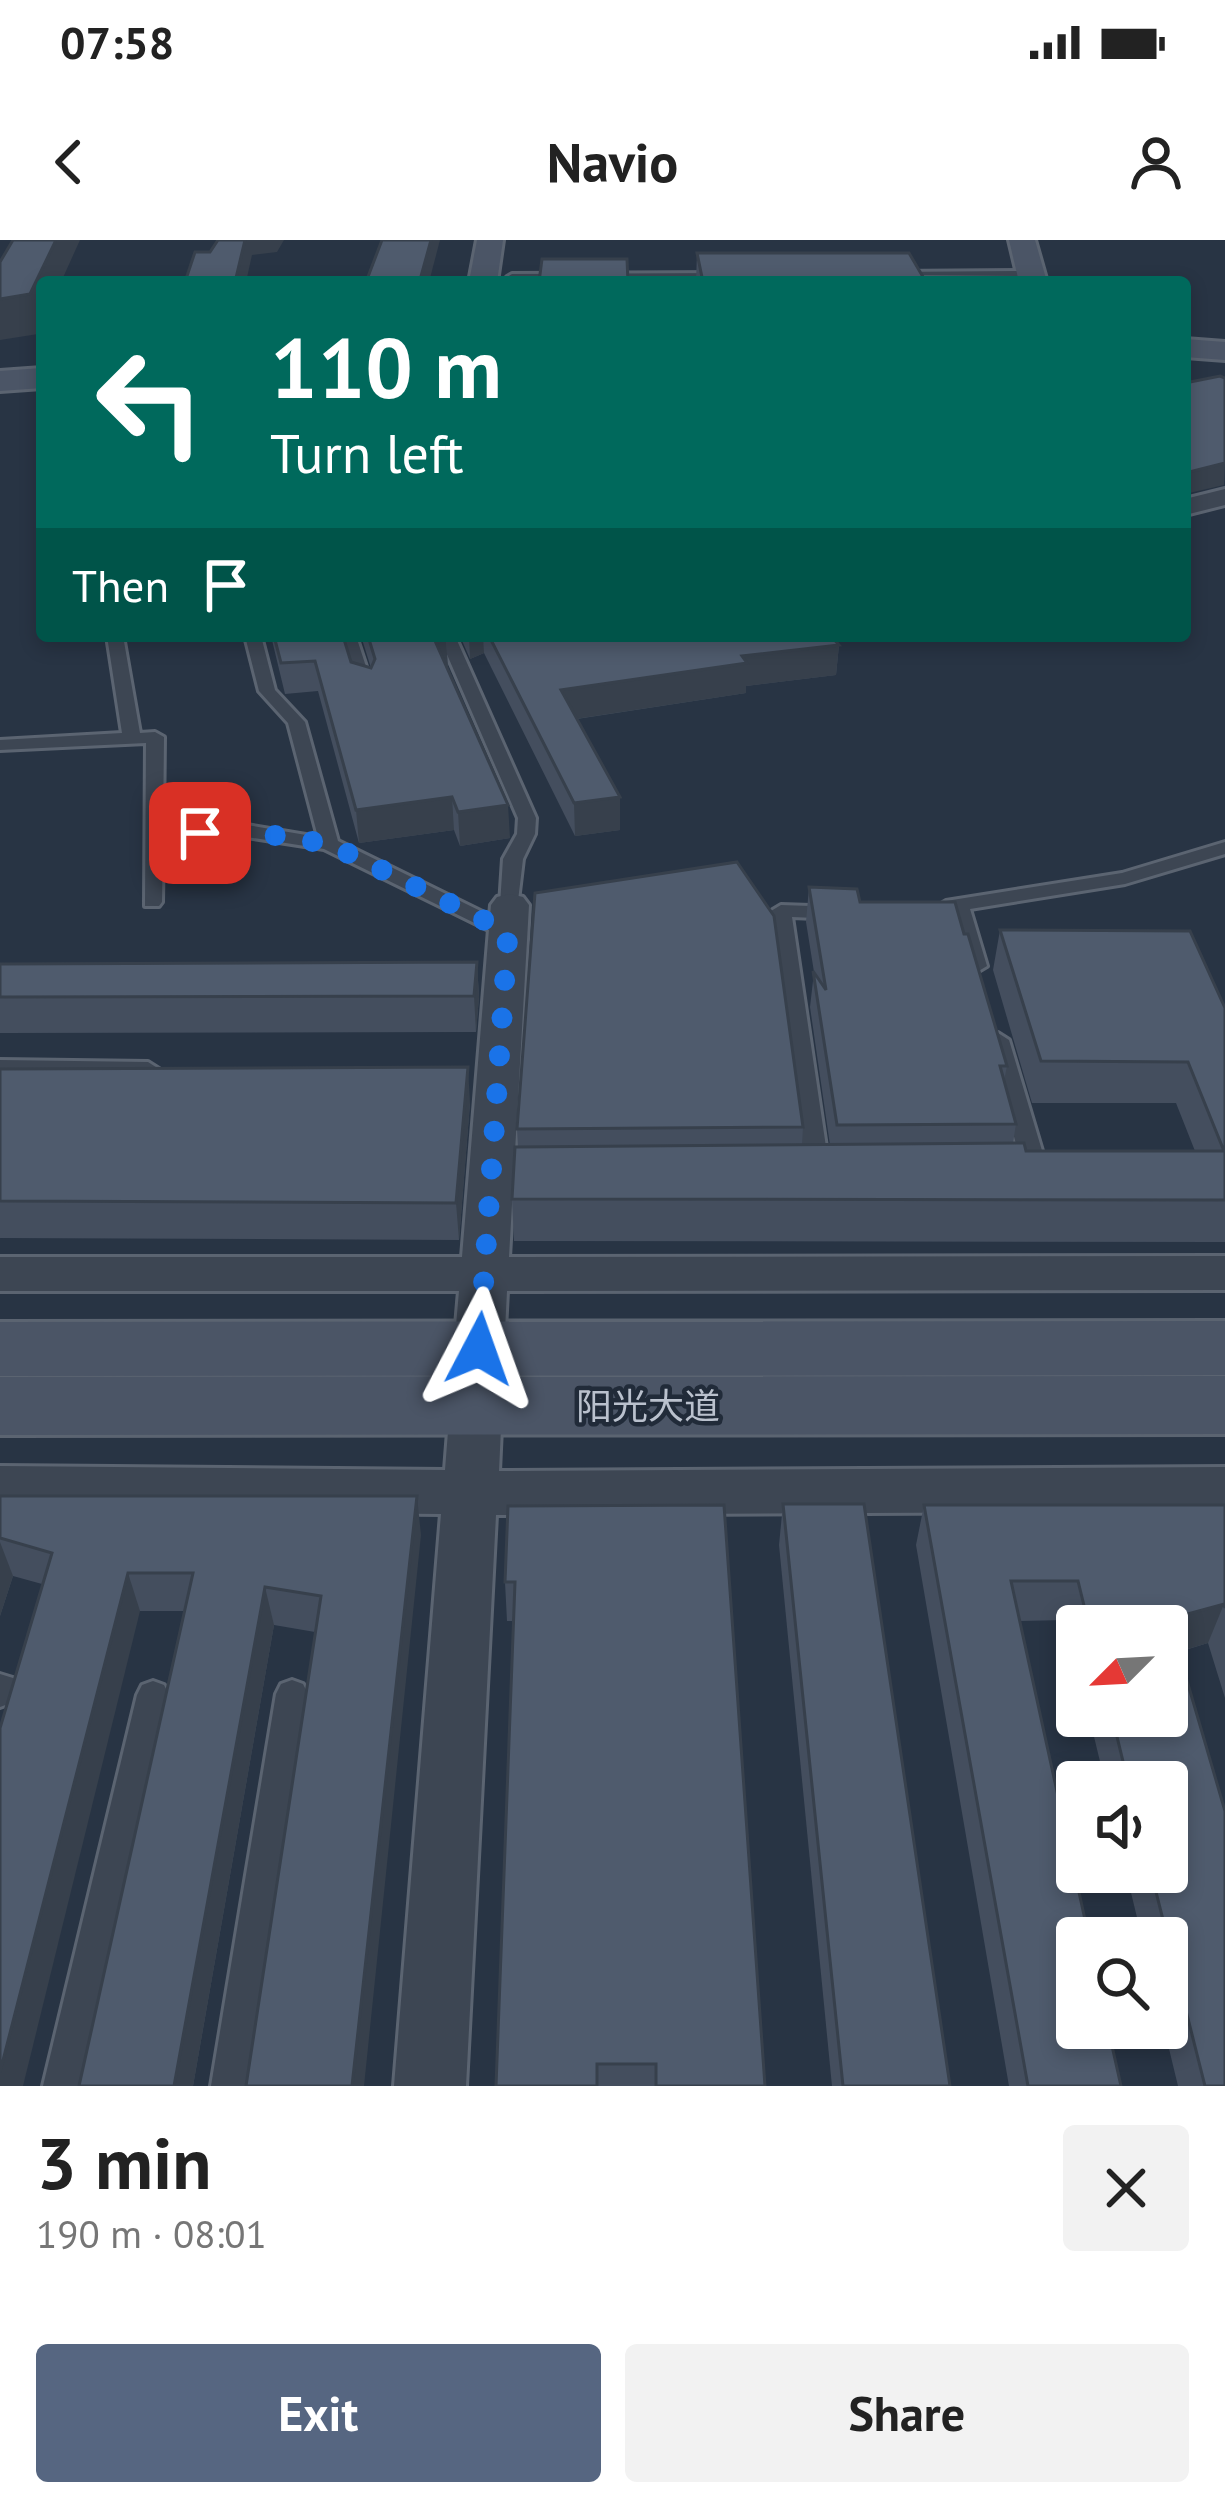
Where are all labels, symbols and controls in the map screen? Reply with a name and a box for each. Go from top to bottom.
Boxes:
text: 07:58 [60,13,174,71]
text: Navio [547,127,678,197]
icon: back [36,129,102,195]
icon: person [1123,129,1189,195]
text: 110 m [270,312,502,421]
icon: left [72,324,228,480]
text: Turn left [270,418,464,488]
icon: arrive [193,552,259,618]
text: Then [72,556,169,614]
pin [149,782,251,884]
icon: arrive [167,800,233,866]
position arrow [416,1286,542,1412]
street label: 阳光大道 [576,1382,720,1429]
north arrow [1056,1605,1188,1737]
map controls [1056,1605,1188,2049]
button: sound [1056,1761,1188,1893]
button: search [1056,1917,1188,2049]
text: 3 min [36,2116,212,2209]
button: close [1063,2125,1189,2251]
text: 190 m · 08:01 [36,2208,267,2259]
button: Exit [36,2344,601,2482]
button: Share [625,2344,1189,2482]

